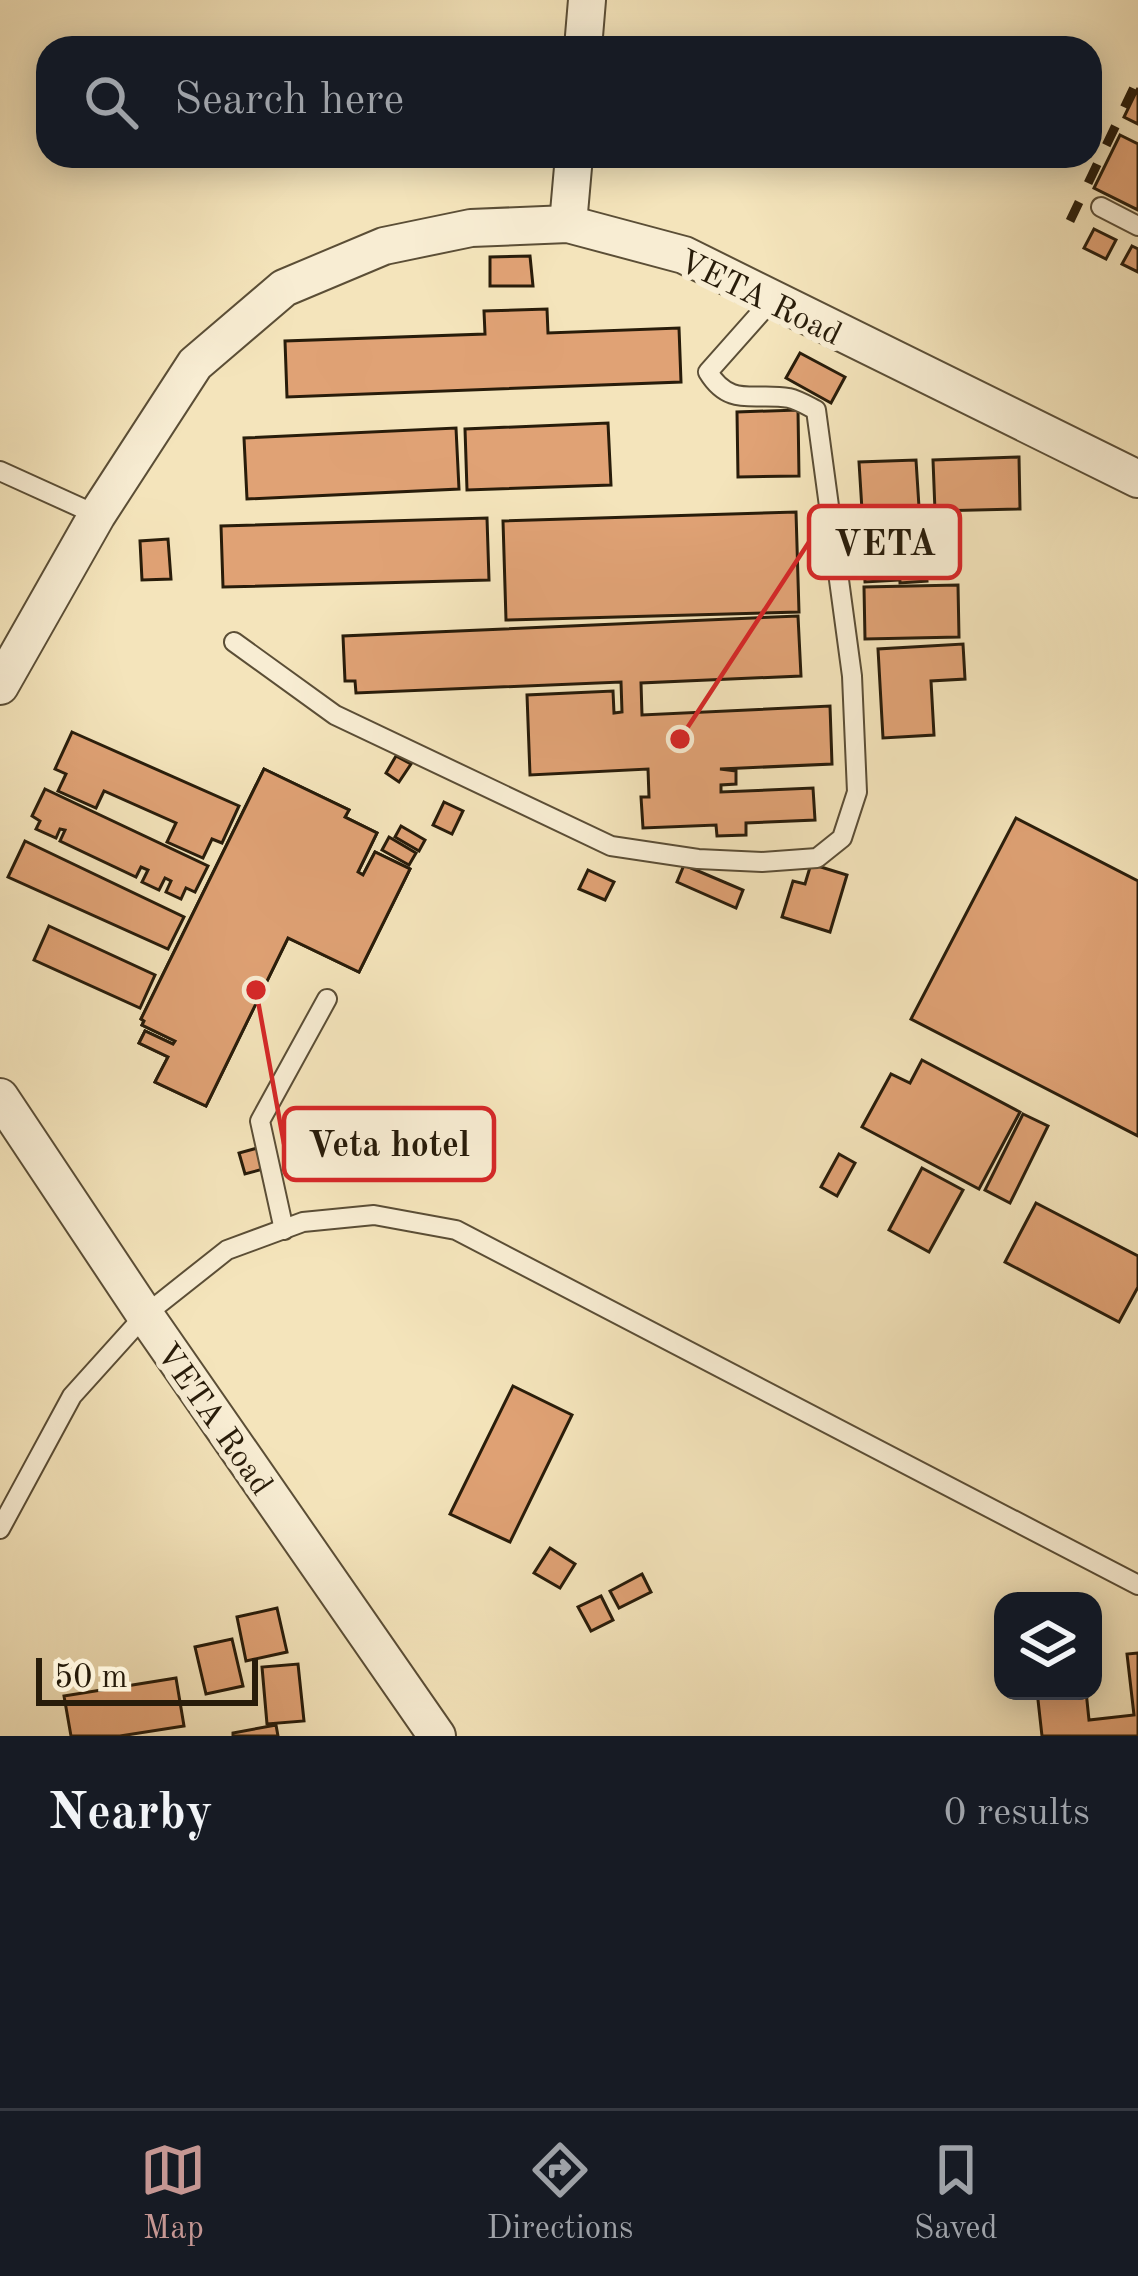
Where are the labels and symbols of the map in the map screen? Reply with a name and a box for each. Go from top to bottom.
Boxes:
street label: VETA Road [673,245,846,353]
callout: VETA [809,506,960,578]
text: VETA [834,528,936,564]
callout: Veta hotel [284,1108,494,1180]
text: Veta hotel [308,1129,470,1165]
street label: VETA Road [149,1338,277,1502]
scale bar [36,1652,258,1705]

